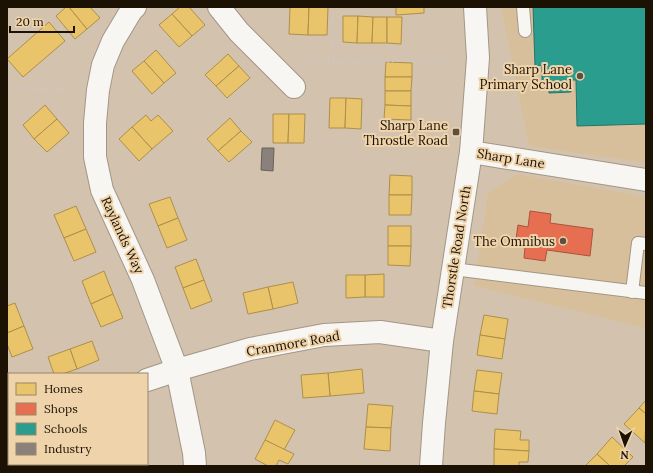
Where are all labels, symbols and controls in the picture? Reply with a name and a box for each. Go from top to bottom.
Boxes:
scale bar [10,8,74,34]
text: 20 m [16,14,44,29]
place label: Sharp Lane Primary School [480,61,572,93]
marker: Sharp Lane Primary School [575,71,585,81]
place label: Sharp Lane Throstle Road [364,117,448,149]
marker: Sharp Lane Throstle Road [451,127,461,137]
street label: Sharp Lane [476,145,546,172]
street label: Thorstle Road North [438,184,475,310]
street label: Raylands Way [97,194,148,276]
place label: The Omnibus [474,233,555,250]
marker: The Omnibus [558,236,568,246]
street label: Cranmore Road [245,327,341,360]
legend [8,373,148,465]
text: Homes [44,381,83,396]
text: Shops [44,401,78,416]
text: Schools [44,421,88,436]
north arrow [605,425,645,465]
text: Industry [44,441,92,456]
text: N [620,448,629,462]

